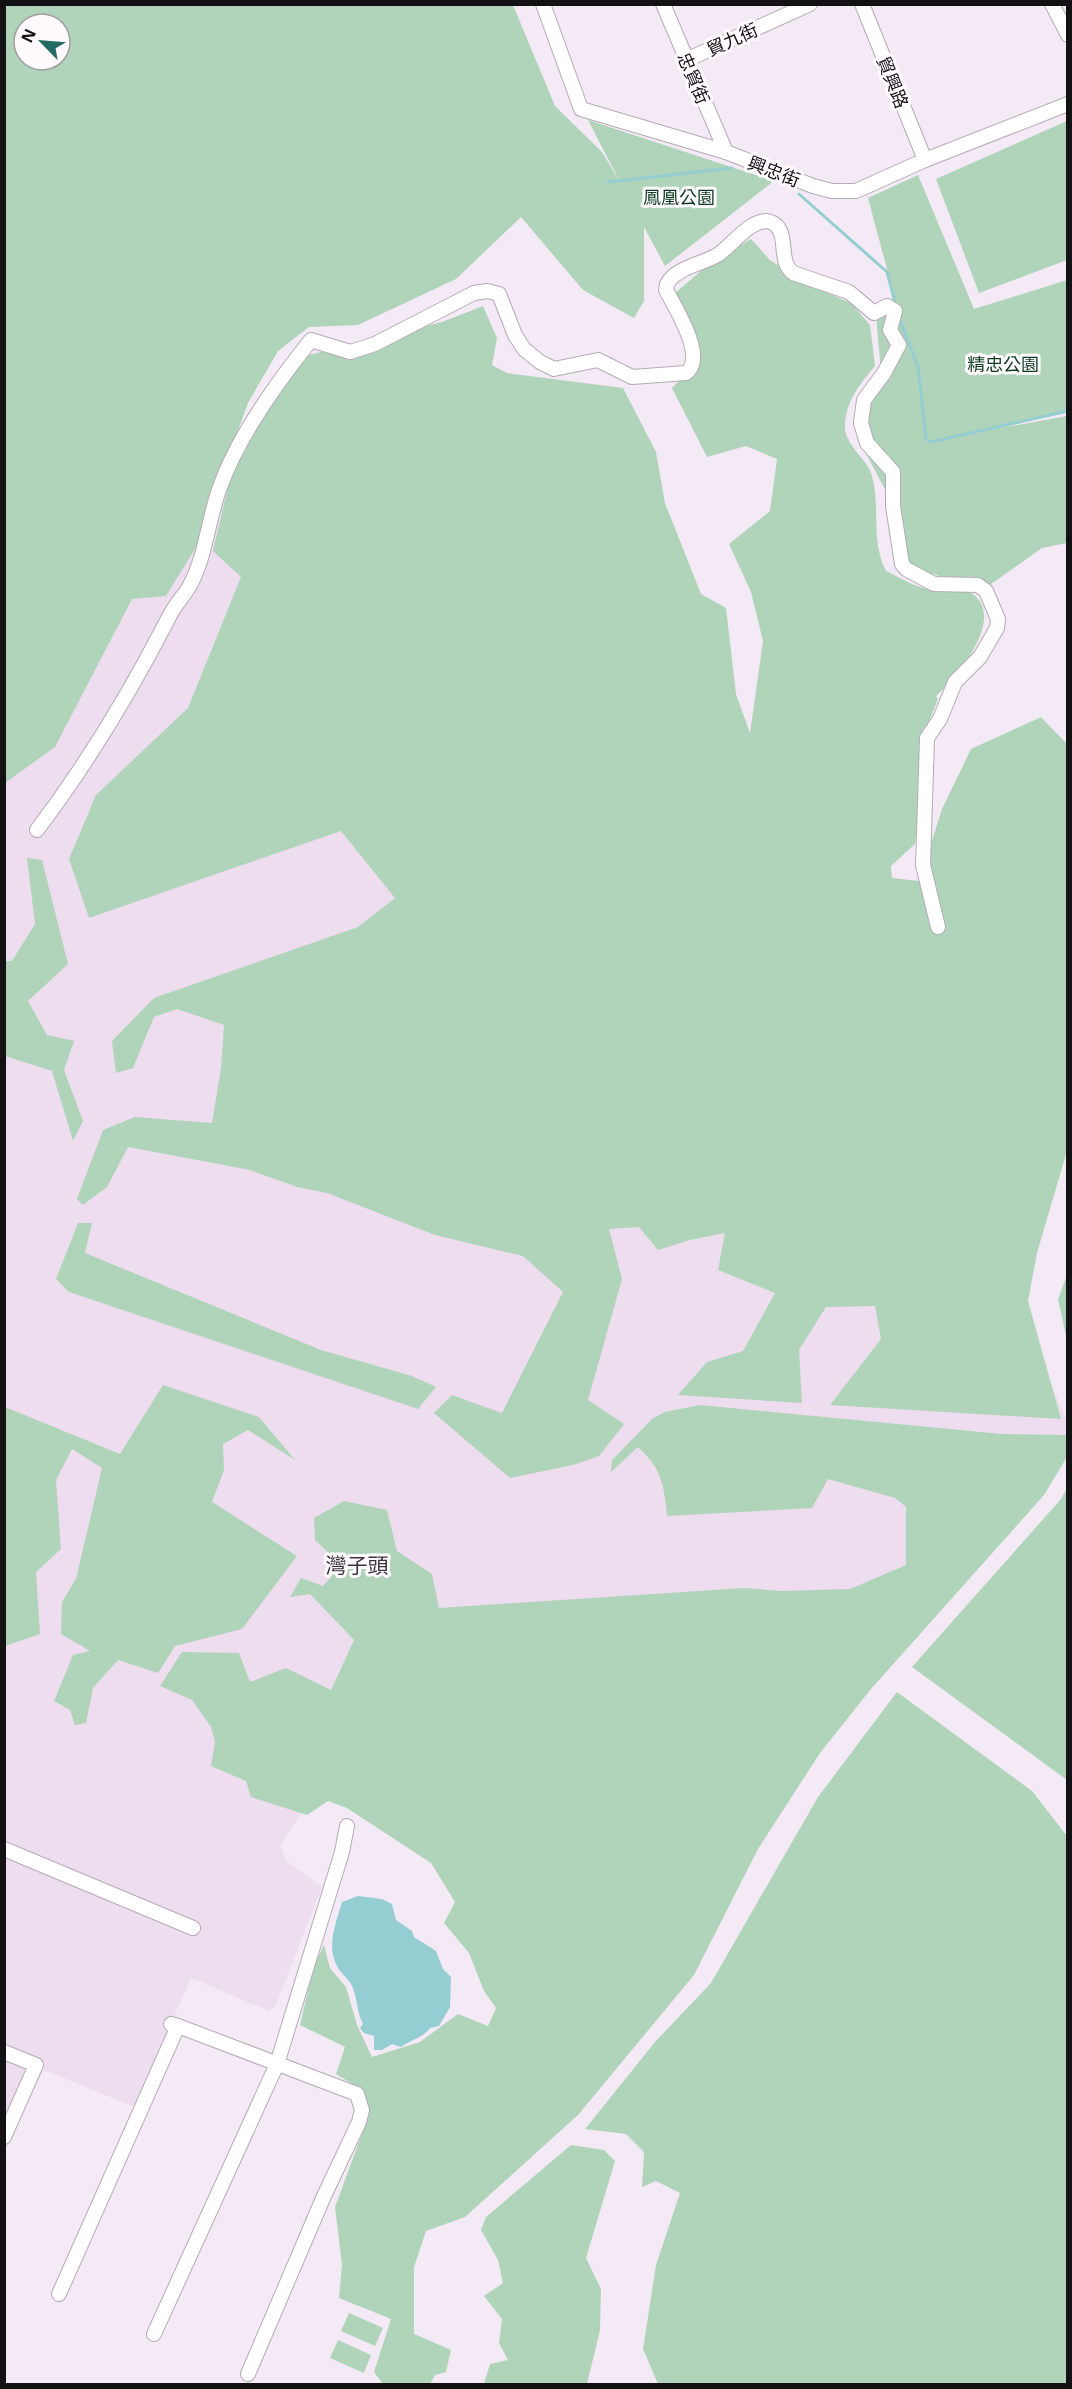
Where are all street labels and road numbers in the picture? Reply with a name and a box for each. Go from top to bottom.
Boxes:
street label: 貿九街 [702,17,762,61]
street label: 忠貿街 [672,48,716,108]
street label: 貿興路 [872,52,914,112]
street label: 興忠街 [744,150,804,192]

